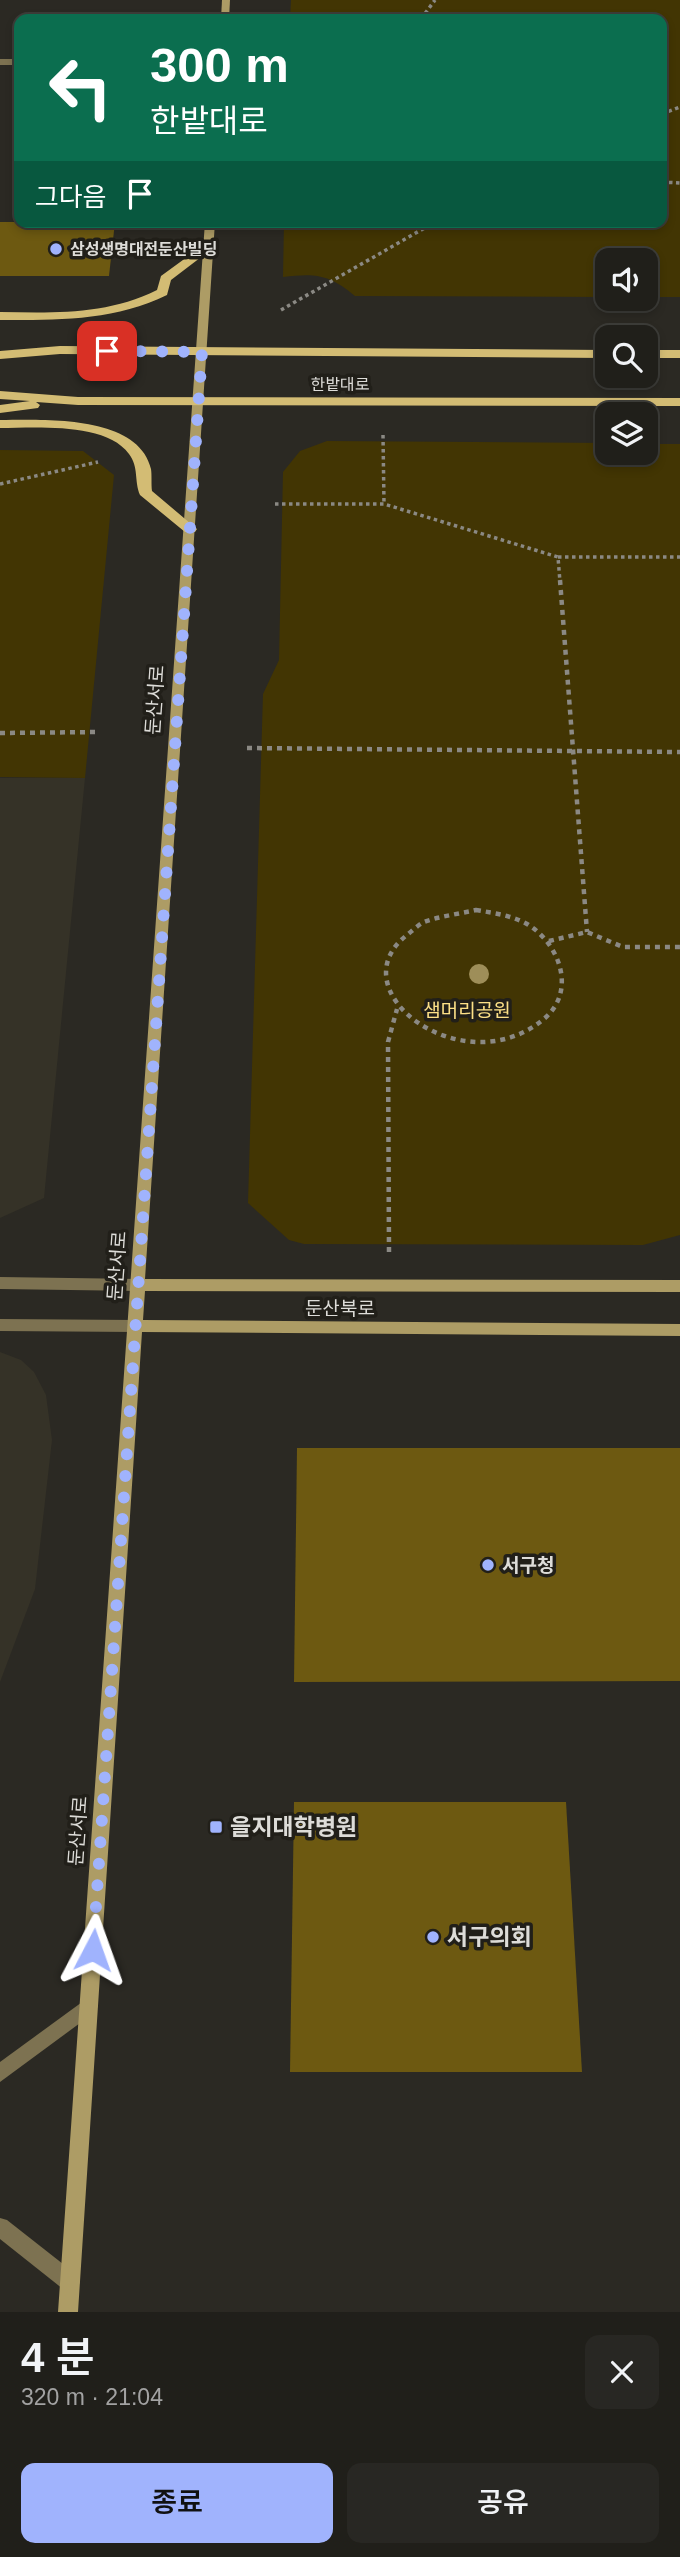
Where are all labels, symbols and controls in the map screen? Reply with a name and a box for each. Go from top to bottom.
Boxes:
text: 300 m [150,38,289,92]
icon: left [35,42,126,133]
text: 한밭대로 [150,103,268,139]
icon: arrive [121,175,159,213]
text: 그다음 [35,182,107,212]
marker: 삼성생명대전둔산빌딩 [48,241,64,257]
place label: 삼성생명대전둔산빌딩 [70,241,217,258]
map controls [595,248,658,465]
button: sound [595,248,658,311]
pin [77,321,137,381]
button: search [595,325,658,388]
icon: arrive [88,332,126,370]
street label: 한밭대로 [311,376,370,393]
button: layers [595,402,658,465]
street label: 둔산서로 [142,664,168,736]
park label: 샘머리공원 [423,1000,511,1021]
street label: 둔산서로 [104,1230,130,1302]
street label: 둔산북로 [305,1298,375,1319]
place label: 서구청 [502,1555,554,1576]
marker: 서구청 [480,1557,496,1573]
street label: 둔산서로 [65,1795,91,1867]
place label: 을지대학병원 [230,1814,357,1840]
marker: 을지대학병원 [208,1819,224,1835]
position arrow [56,1913,130,1987]
place label: 서구의회 [447,1924,532,1950]
marker: 서구의회 [425,1929,441,1945]
text: 4 분 [21,2334,95,2381]
button: close [585,2335,659,2409]
text: 320 m · 21:04 [21,2384,163,2410]
button: 종료 [21,2463,333,2543]
button: 공유 [347,2463,659,2543]

